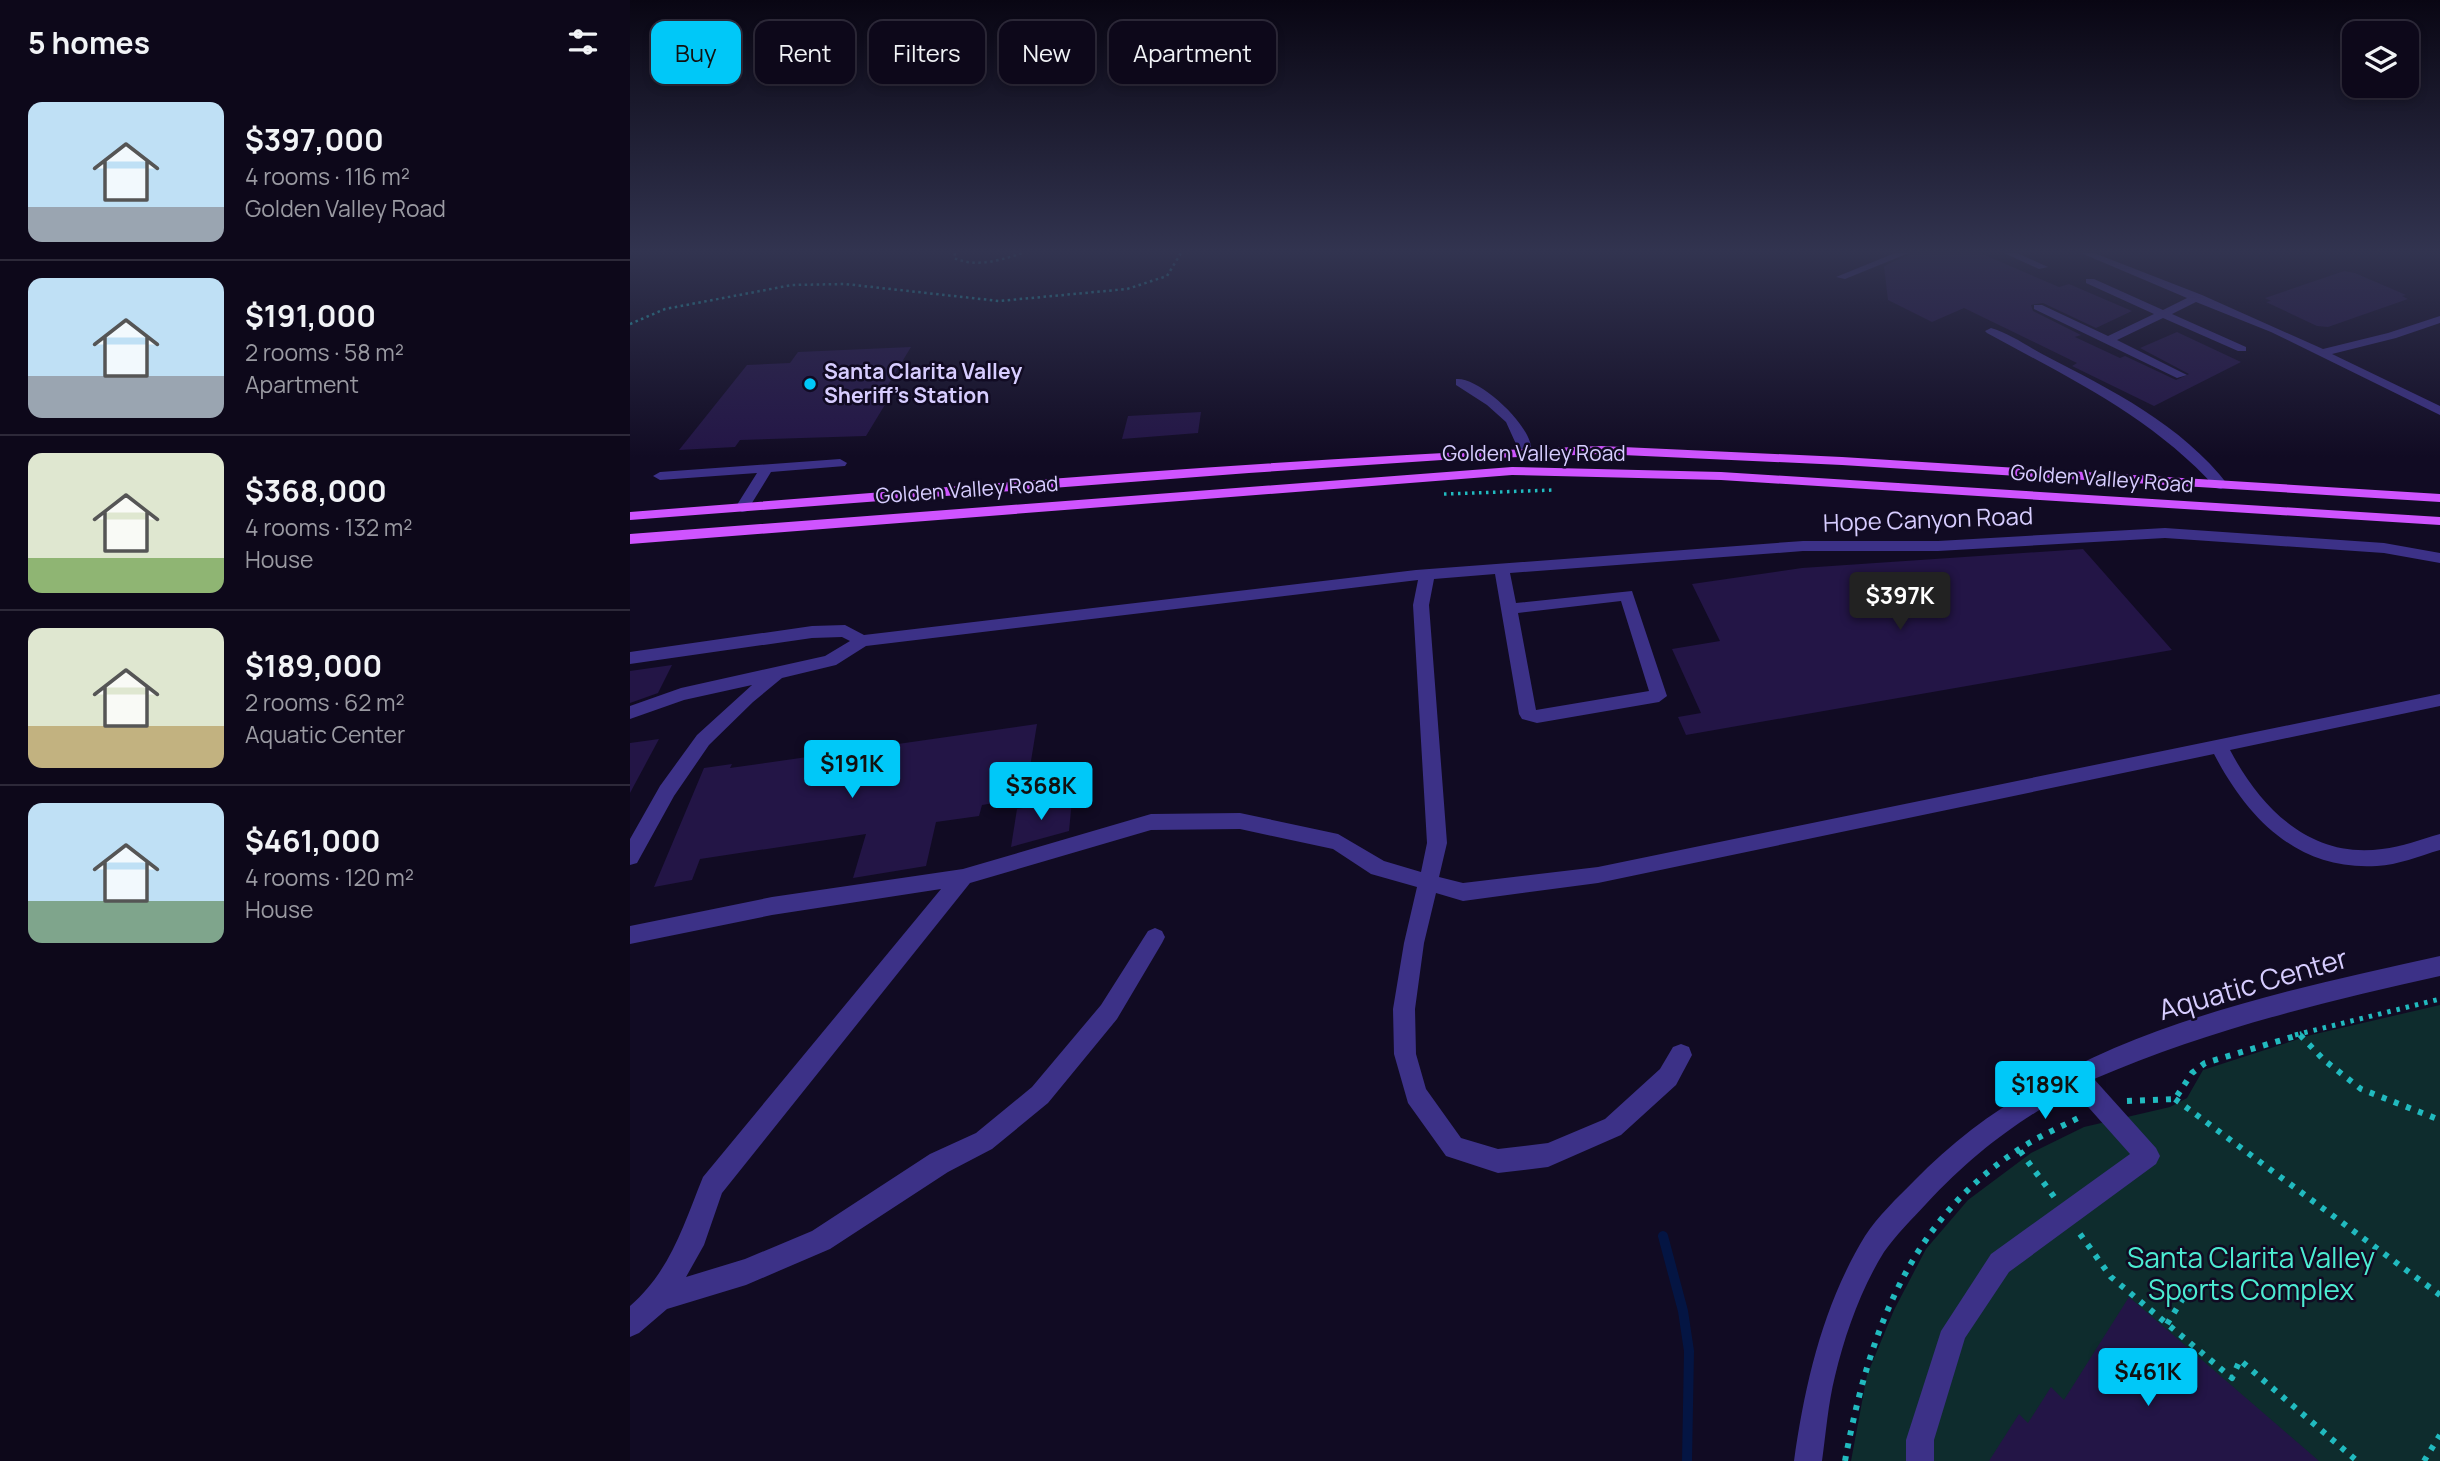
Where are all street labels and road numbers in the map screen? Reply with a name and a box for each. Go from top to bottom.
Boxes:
street label: Golden Valley Road [1442,439,1626,467]
street label: Golden Valley Road [2010,458,2195,498]
street label: Golden Valley Road [874,469,1059,509]
street label: Hope Canyon Road [1822,498,2034,539]
street label: Aquatic Center [2154,938,2352,1028]

